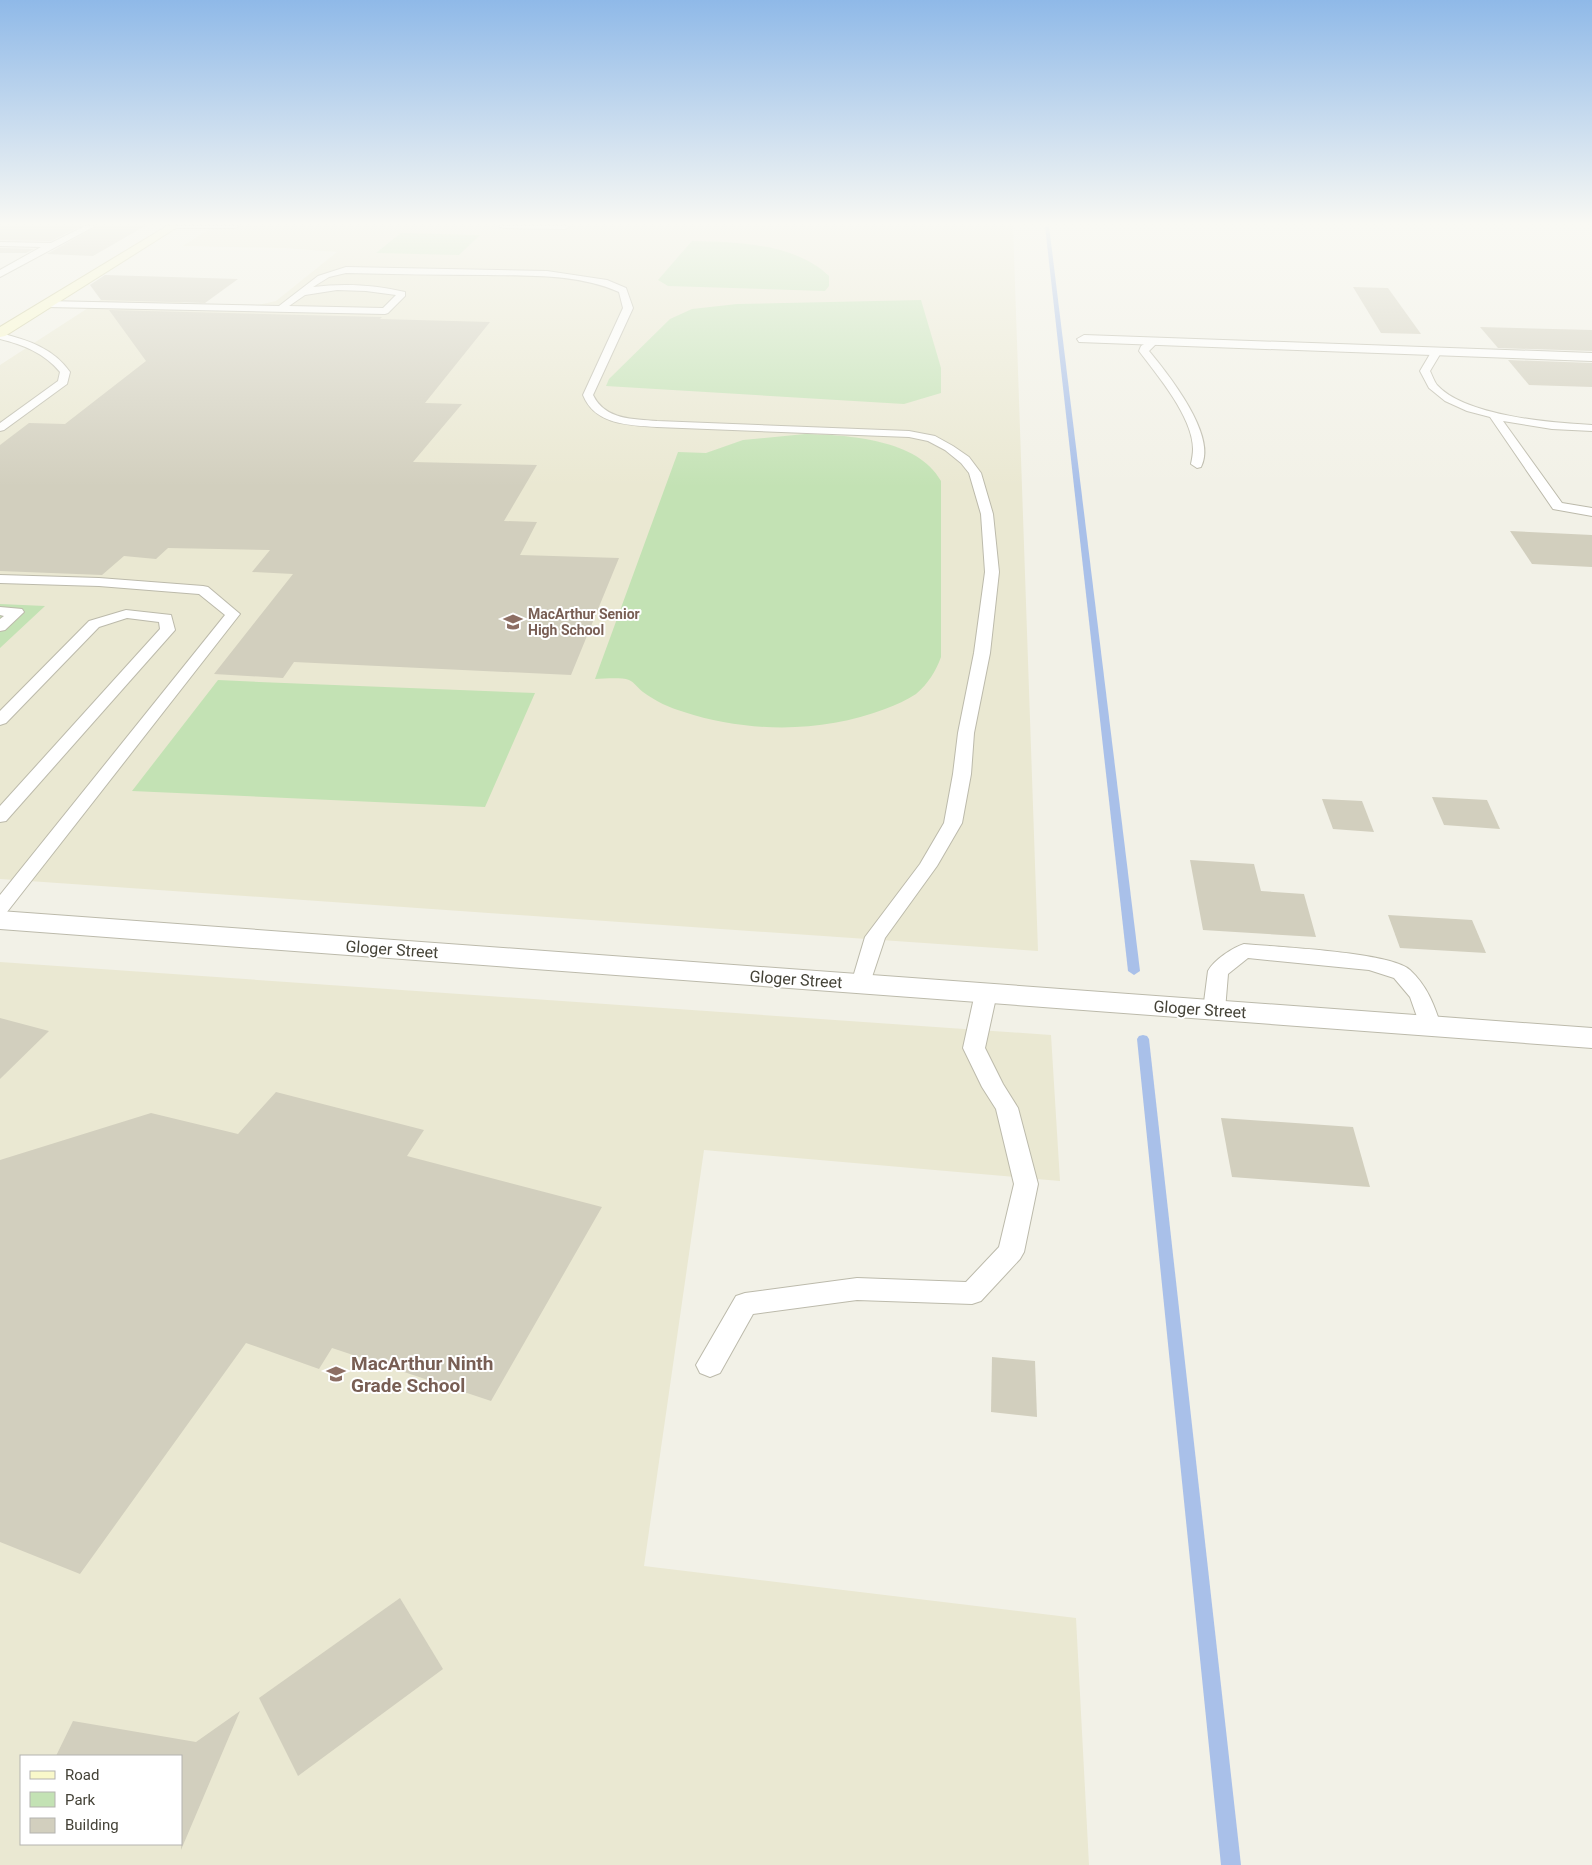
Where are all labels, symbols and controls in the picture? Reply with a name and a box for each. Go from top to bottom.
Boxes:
place label: MacArthur Senior High School [528,606,640,638]
school or university icon: MacArthur Senior High School [502,611,524,633]
street label: Gloger Street [345,937,439,962]
street label: Gloger Street [749,967,843,992]
street label: Gloger Street [1153,997,1247,1022]
place label: MacArthur Ninth Grade School [351,1352,493,1397]
school or university icon: MacArthur Ninth Grade School [325,1363,347,1385]
legend [20,1755,182,1845]
text: Road [65,1766,99,1784]
text: Park [65,1791,96,1809]
text: Building [65,1816,119,1834]

